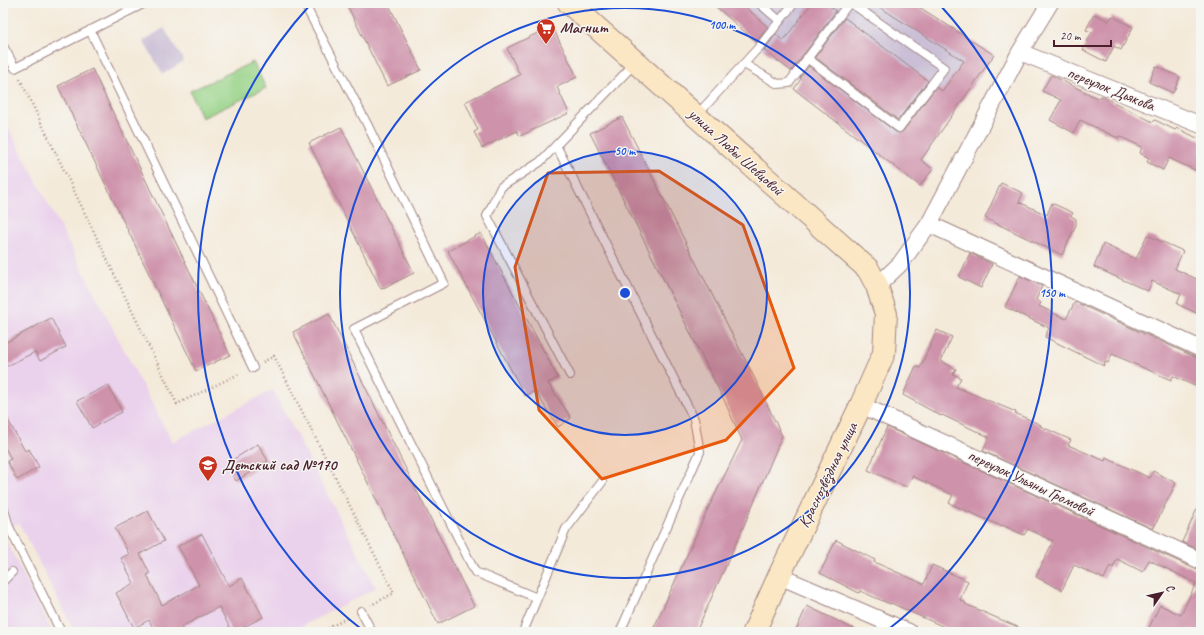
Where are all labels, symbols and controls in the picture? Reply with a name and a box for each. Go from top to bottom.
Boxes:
supermarket icon: Магнит [535,17,557,45]
text: 100 m [709,17,736,33]
place label: Магнит [560,18,609,38]
scale bar [1054,22,1111,48]
text: 20 m [1060,28,1082,44]
street label: переулок Дьякова [1064,62,1159,116]
street label: улица Любы Шевцовой [683,103,789,201]
text: 50 m [615,143,636,159]
text: 150 m [1039,285,1066,301]
centre of rings [618,286,632,300]
street label: Краснозвёздная улица [794,418,863,531]
street label: переулок Ульяны Громовой [965,445,1099,522]
school or university icon: Детский сад №170 [197,454,219,482]
place label: Детский сад №170 [222,455,338,475]
north arrow [1142,573,1182,613]
text: С [1163,581,1178,595]

